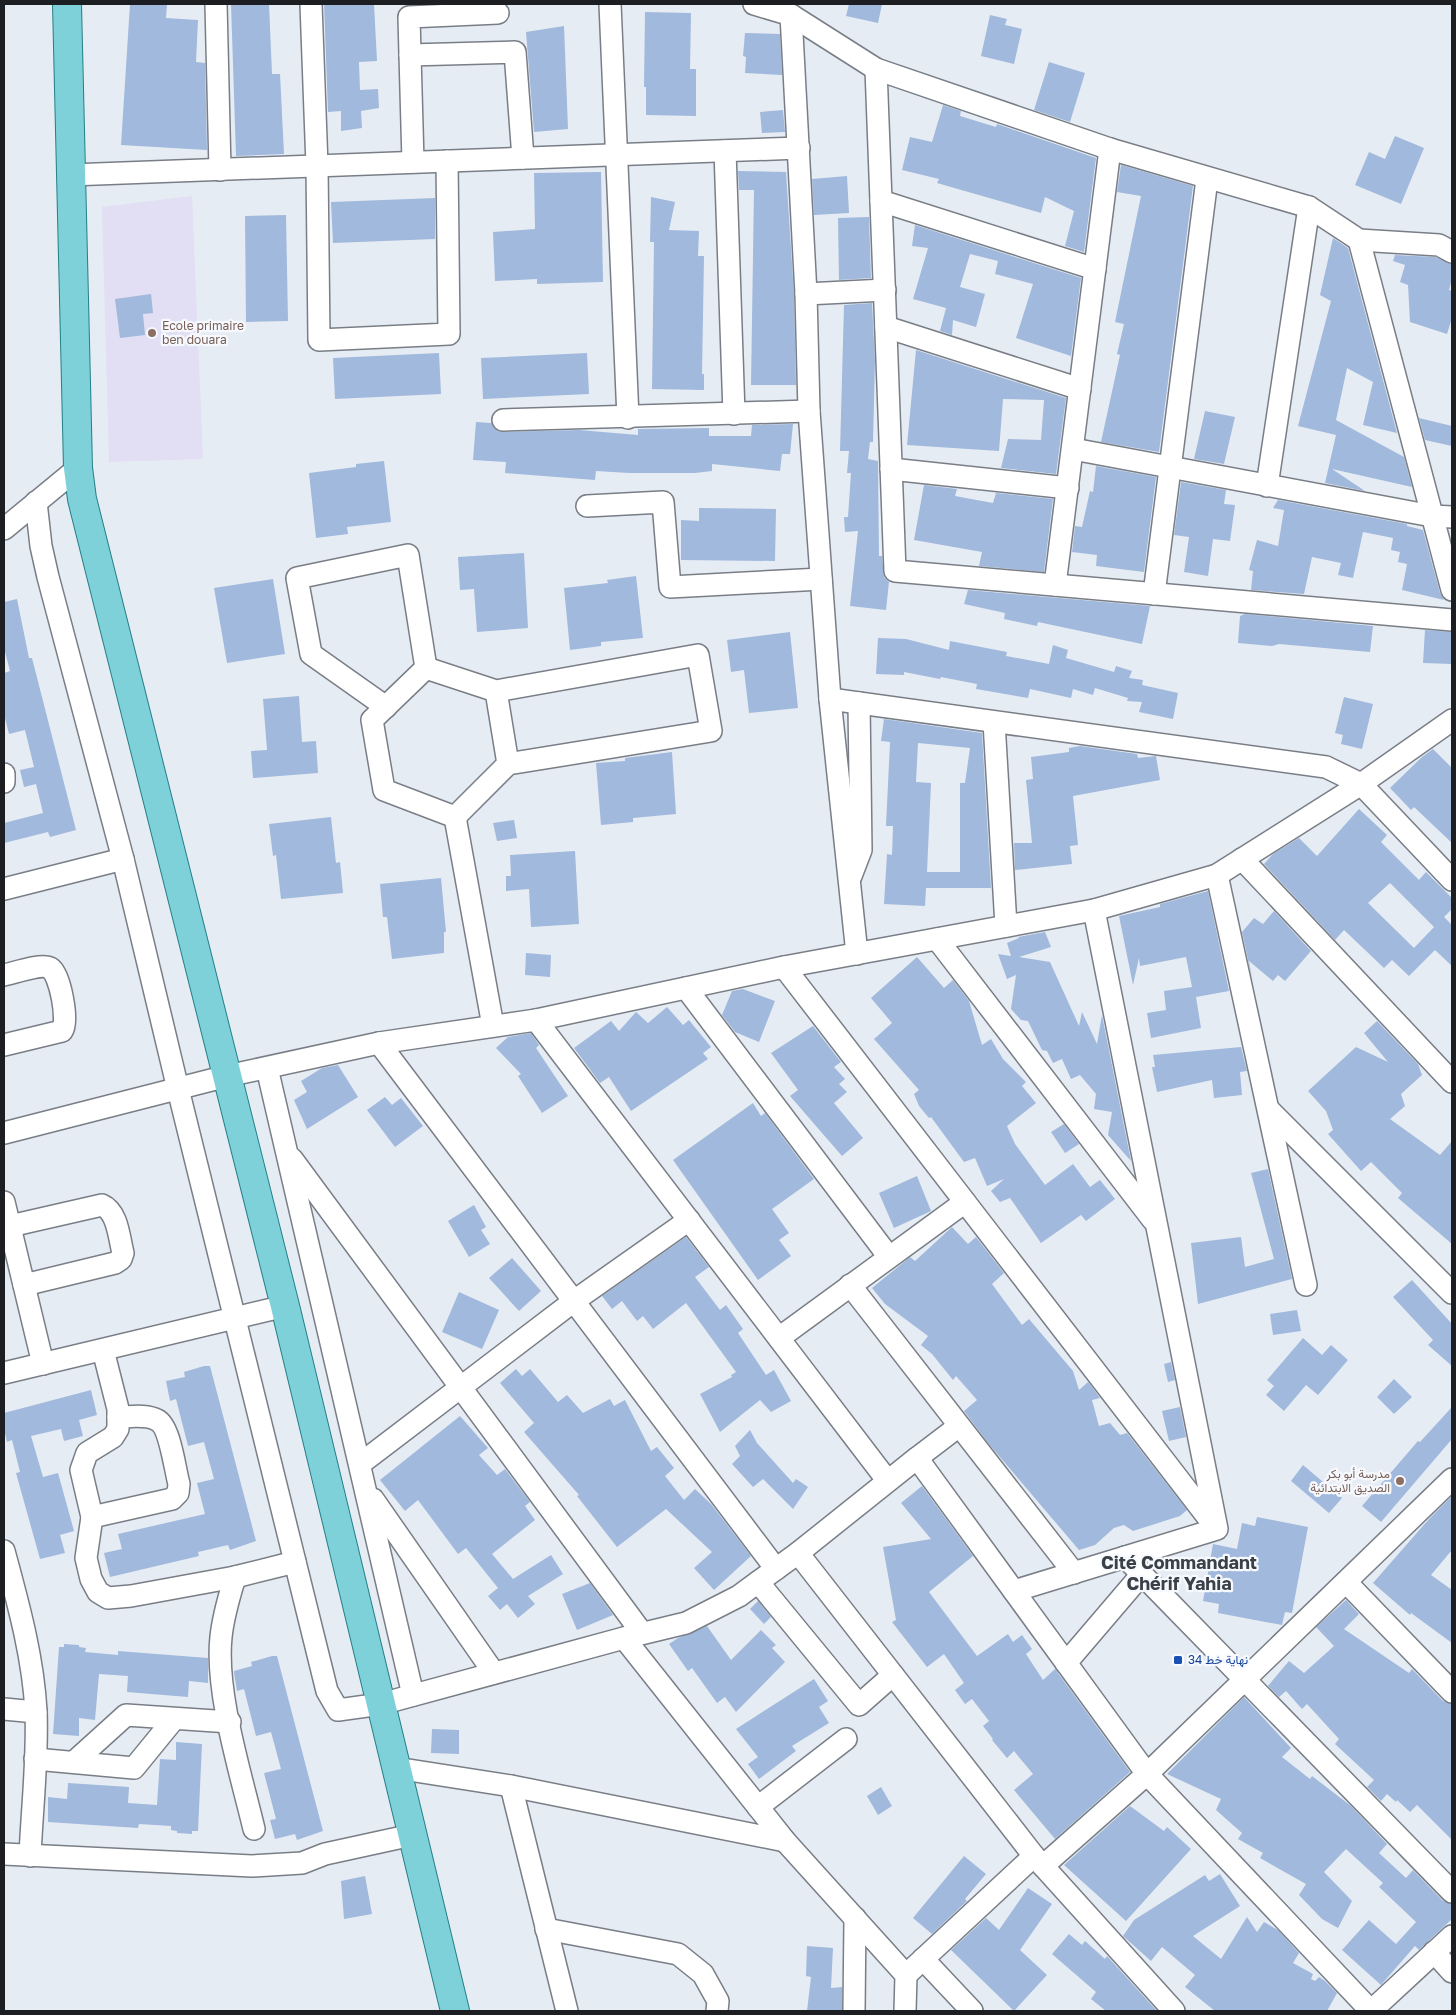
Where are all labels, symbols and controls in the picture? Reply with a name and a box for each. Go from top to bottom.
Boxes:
place label: Ecole primaire ben douara [162,318,244,347]
marker: Ecole primaire ben douara [146,327,158,339]
place label: مدرسة أبو بكر الصديق الابتدائية [1310,1466,1390,1496]
marker: مدرسة أبو بكر الصديق الابتدائية [1394,1475,1406,1487]
district label: Cité Commandant Chérif Yahia [1101,1551,1257,1594]
place label: نهاية خط 34 [1188,1652,1248,1668]
marker: نهاية خط 34 [1172,1654,1184,1666]

